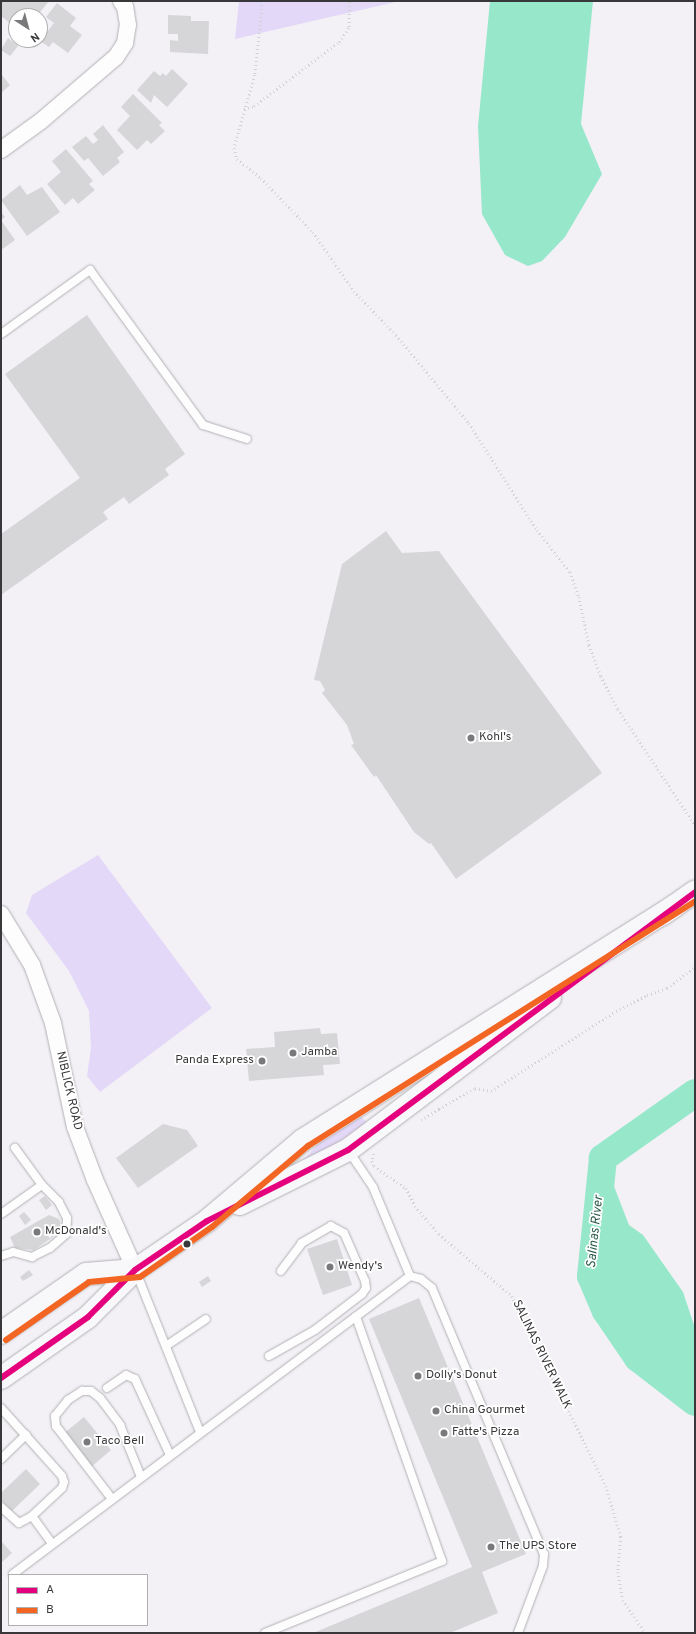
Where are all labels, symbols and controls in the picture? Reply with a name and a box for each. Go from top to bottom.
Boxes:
north arrow [8,8,48,48]
text: N [27,29,42,45]
place label: Kohl's [479,731,511,745]
marker: Kohl's [466,733,476,743]
place label: Jamba [301,1046,337,1060]
marker: Jamba [288,1048,298,1058]
street label: NIBLICK ROAD [52,1050,84,1132]
place label: Panda Express [175,1054,254,1068]
marker: Panda Express [257,1056,267,1066]
water label: Salinas River [584,1195,608,1269]
place label: McDonald's [45,1225,107,1239]
marker: McDonald's [32,1227,42,1237]
unlabelled marker [182,1239,192,1249]
place label: Wendy's [338,1260,383,1274]
marker: Wendy's [325,1262,335,1272]
street label: SALINAS RIVER WALK [508,1298,574,1412]
place label: Dolly's Donut [426,1369,497,1383]
marker: Dolly's Donut [413,1371,423,1381]
place label: China Gourmet [444,1404,525,1418]
marker: China Gourmet [431,1406,441,1416]
place label: Fatte's Pizza [452,1426,519,1440]
marker: Fatte's Pizza [439,1428,449,1438]
place label: Taco Bell [95,1435,144,1449]
marker: Taco Bell [82,1437,92,1447]
place label: The UPS Store [499,1540,577,1554]
marker: The UPS Store [486,1542,496,1552]
legend [8,1574,148,1626]
text: A [46,1582,54,1598]
text: B [46,1602,54,1618]

